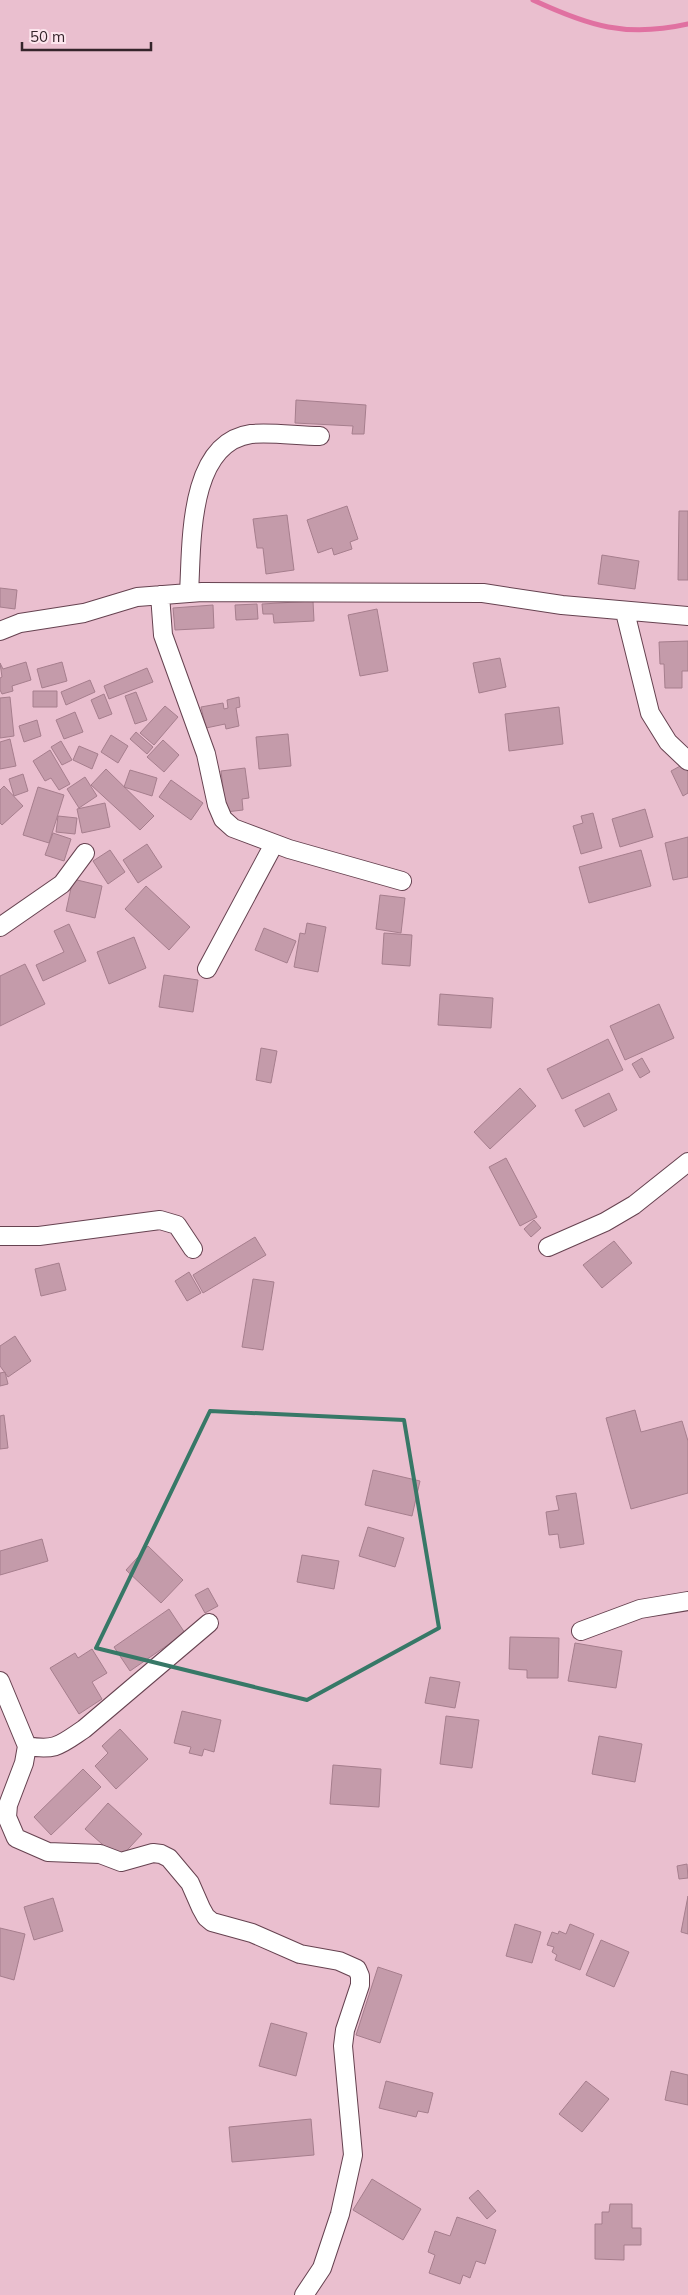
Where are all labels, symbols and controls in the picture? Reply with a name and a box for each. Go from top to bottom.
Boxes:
scale bar [22,20,151,52]
text: 50 m [30,27,65,46]

